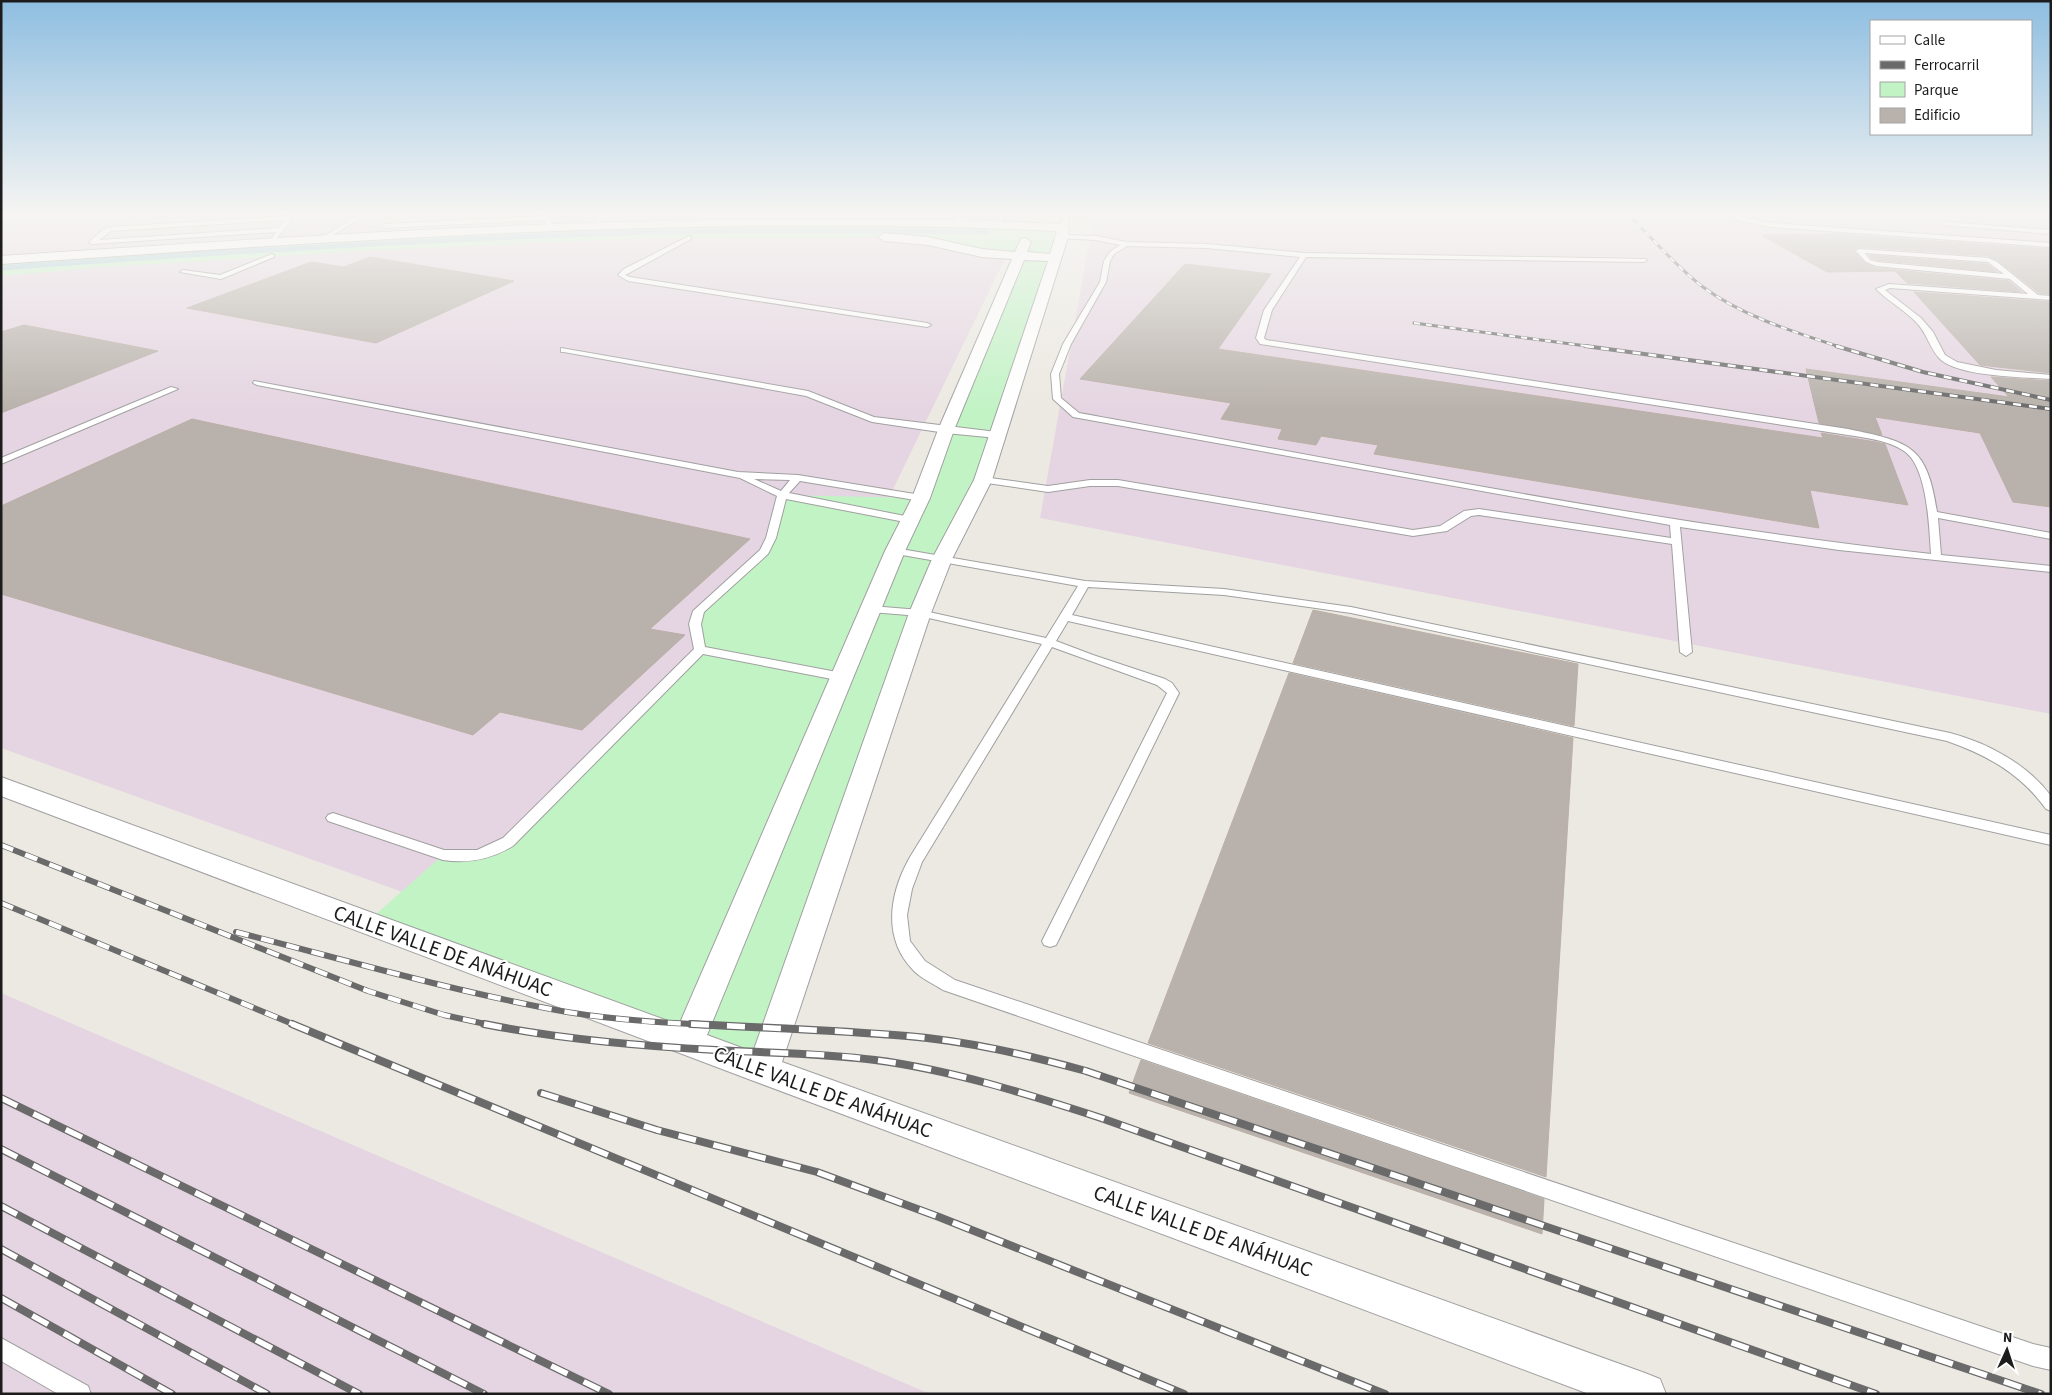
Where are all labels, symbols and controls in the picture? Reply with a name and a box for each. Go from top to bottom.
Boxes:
legend [1870,20,2032,135]
text: Calle [1914,30,1945,51]
text: Ferrocarril [1914,55,1979,76]
text: Parque [1914,80,1958,101]
text: Edificio [1914,105,1961,126]
street label: CALLE VALLE DE ANÁHUAC [329,897,557,1005]
street label: CALLE VALLE DE ANÁHUAC [709,1038,937,1146]
street label: CALLE VALLE DE ANÁHUAC [1089,1177,1317,1285]
north arrow [1982,1325,2032,1375]
text: N [2002,1328,2013,1348]

